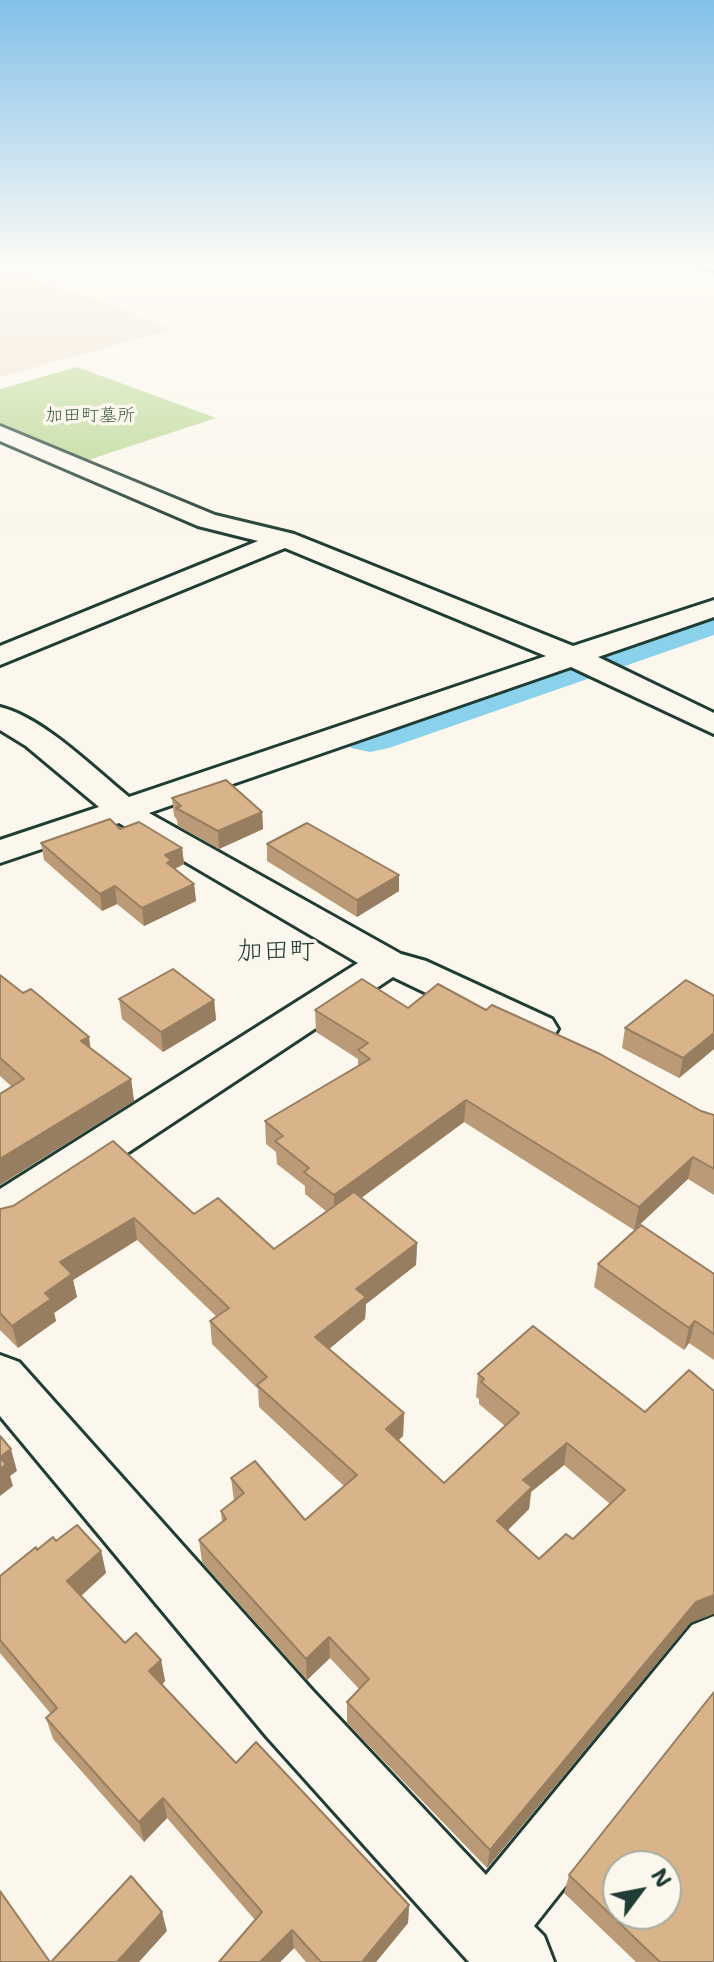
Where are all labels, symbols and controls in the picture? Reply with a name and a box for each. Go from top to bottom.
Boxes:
park label: 加田町墓所 [45,405,135,427]
district label: 加田町 [237,936,315,968]
north arrow [602,1850,682,1930]
text: N [644,1863,678,1893]

